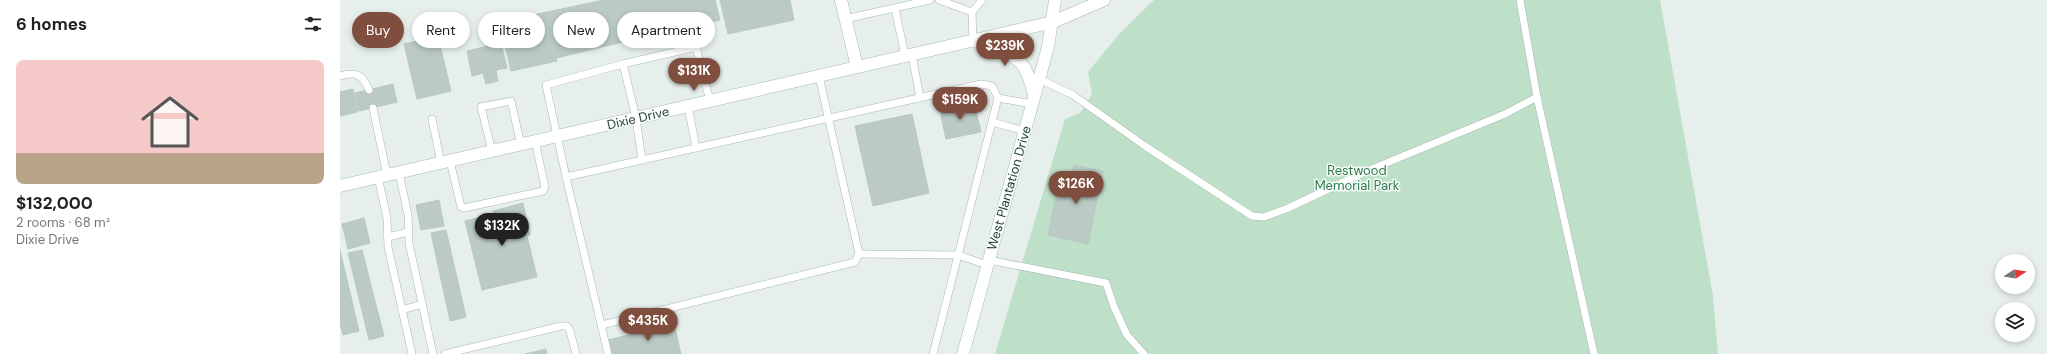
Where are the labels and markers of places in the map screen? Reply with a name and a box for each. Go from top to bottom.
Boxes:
pin: $239K [977,33,1033,67]
pin: $131K [666,58,722,92]
pin: $159K [932,87,988,121]
pin: $126K [1048,171,1104,205]
pin: $132K [474,213,530,247]
pin: $435K [620,308,676,342]

